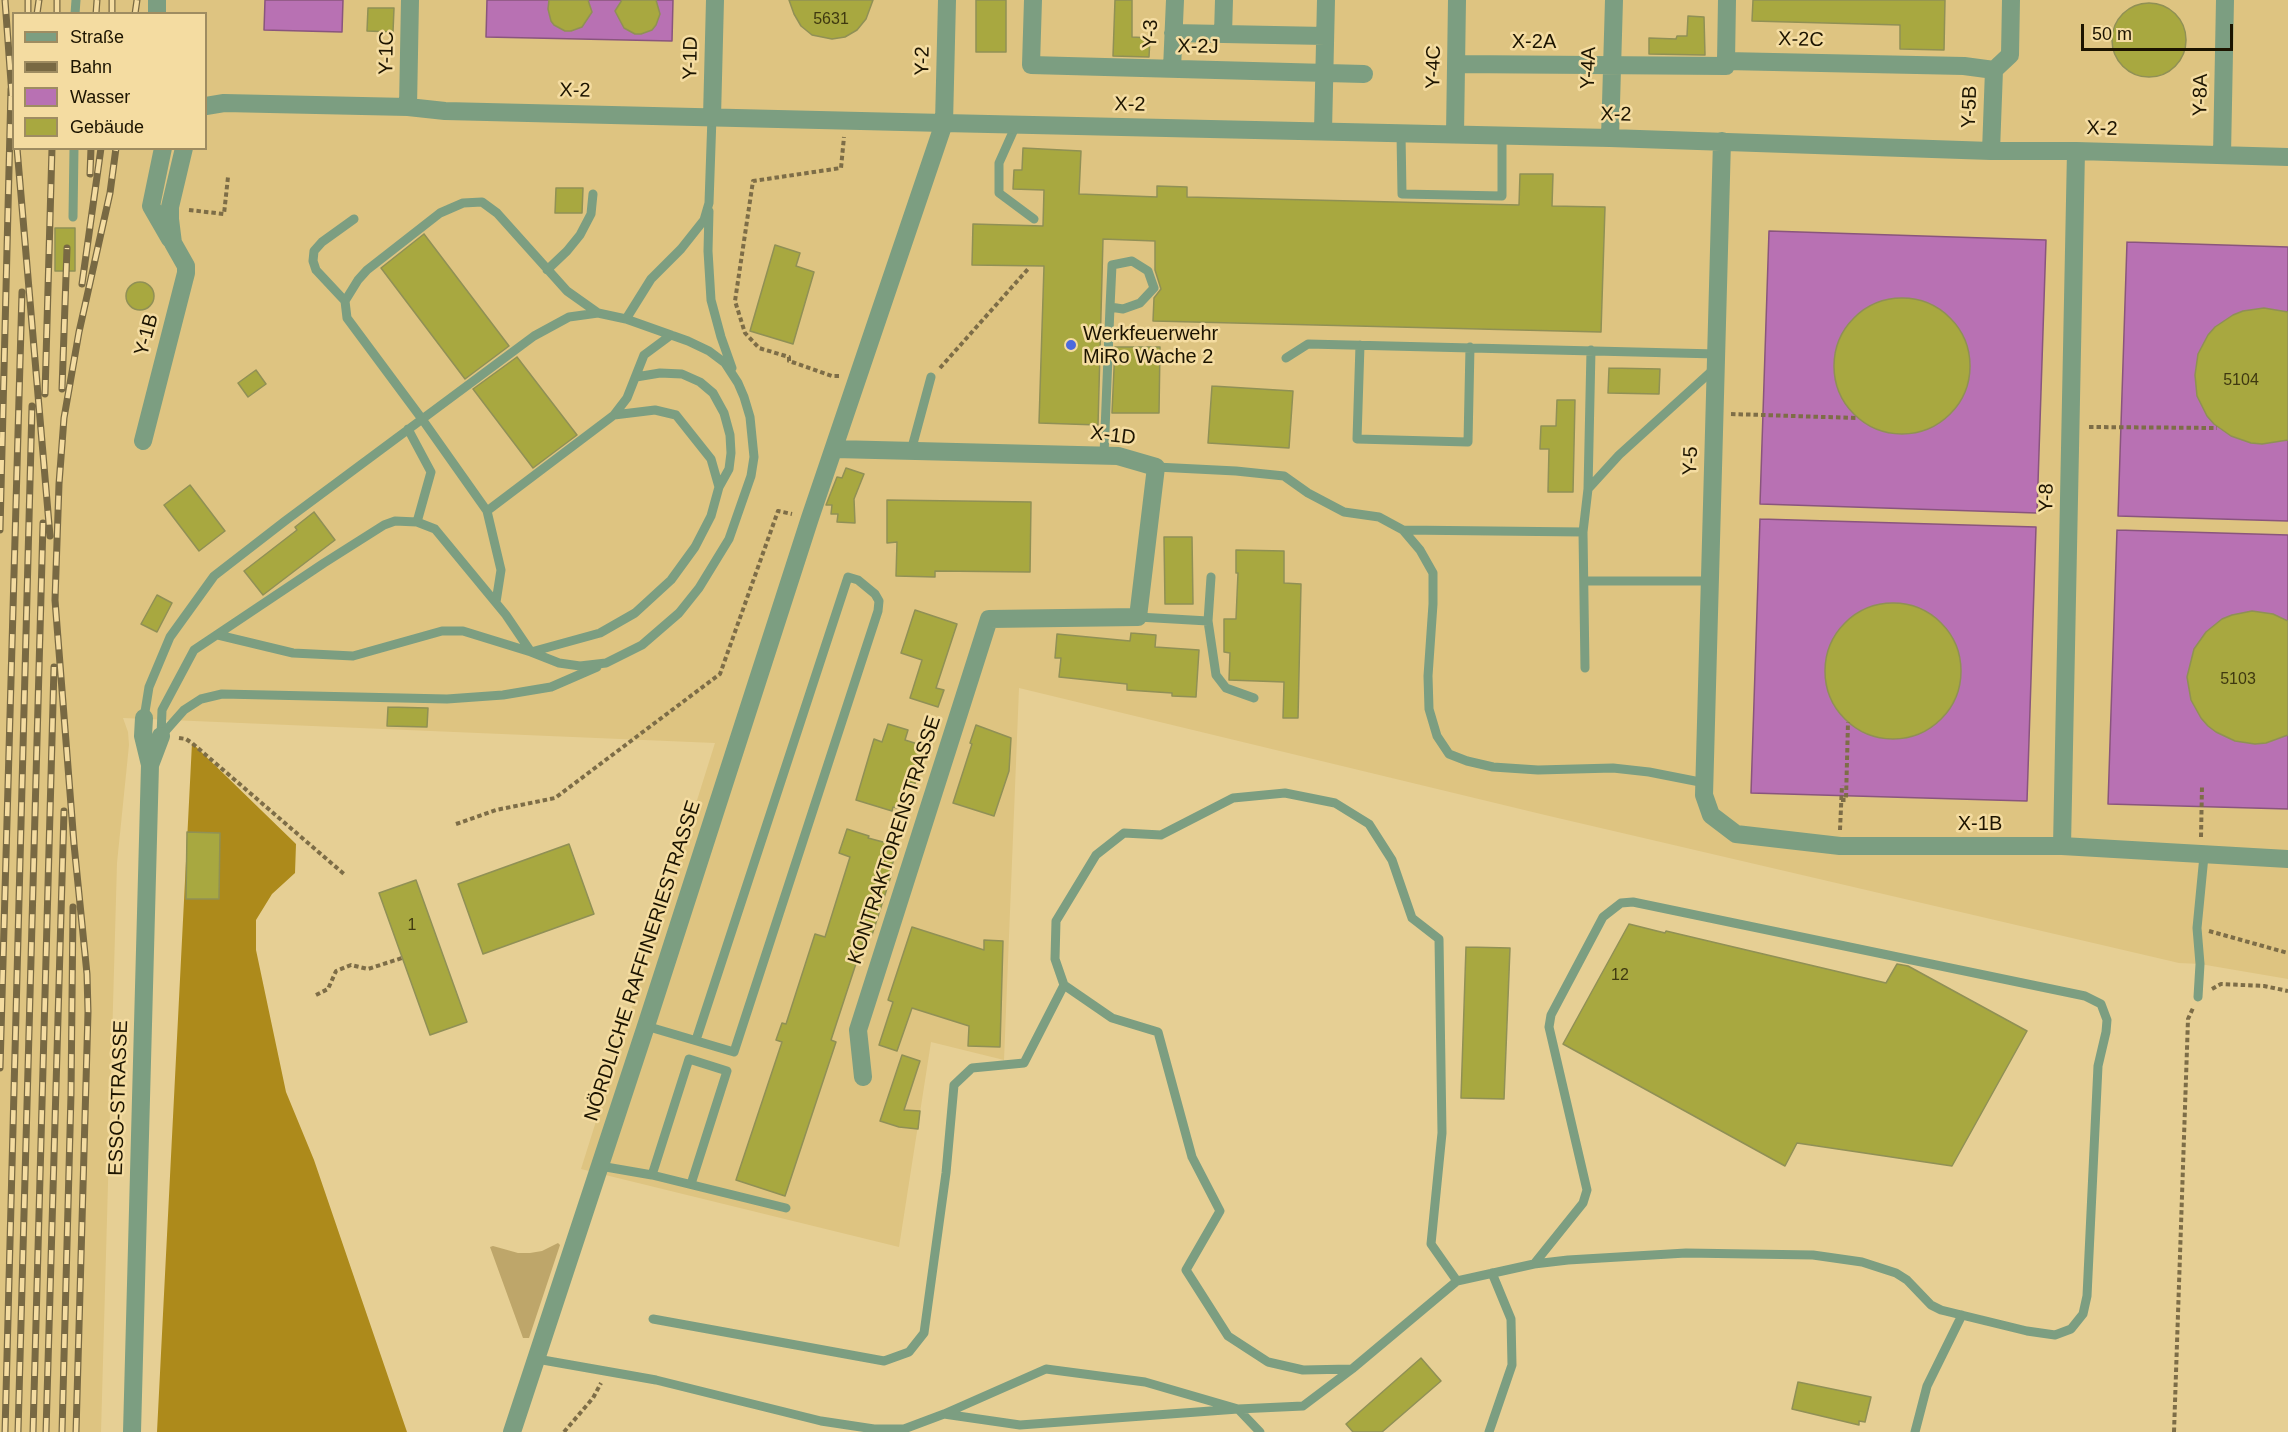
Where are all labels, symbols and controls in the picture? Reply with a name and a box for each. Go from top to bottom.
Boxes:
house number: 5631 [813,10,849,30]
legend [12,12,207,150]
scale bar [2084,12,2236,50]
street label: Y-3 [1138,19,1164,49]
text: 50 m [2092,24,2132,44]
text: Straße [70,27,124,47]
street label: X-2C [1778,28,1824,52]
street label: X-2A [1512,30,1556,54]
street label: Y-1C [375,31,399,75]
street label: X-2J [1177,35,1219,59]
street label: Y-1D [679,36,703,80]
street label: Y-4C [1422,45,1446,89]
street label: Y-2 [911,46,935,76]
street label: Y-4A [1576,46,1602,90]
text: Bahn [70,57,112,77]
street label: Y-8A [2189,73,2213,117]
street label: X-2 [559,79,591,103]
street label: Y-5B [1957,85,1983,129]
text: Wasser [70,87,130,107]
street label: X-2 [1114,93,1146,117]
street label: X-2 [1600,103,1632,127]
street label: X-2 [2086,116,2118,142]
text: Gebäude [70,117,144,137]
street label: Y-1B [130,311,164,359]
place label: Werkfeuerwehr MiRo Wache 2 [1083,322,1218,369]
marker: Werkfeuerwehr MiRo Wache 2 [1064,338,1078,352]
house number: 5104 [2223,371,2259,391]
street label: X-1D [1089,421,1137,451]
street label: Y-5 [1678,446,1704,476]
street label: Y-8 [2035,483,2059,513]
house number: 5103 [2220,670,2256,690]
street label: KONTRAKTORENSTRASSE [843,713,947,967]
street label: NÖRDLICHE RAFFINERIESTRASSE [580,798,706,1124]
street label: X-1B [1958,812,2002,836]
house number: 1 [408,916,416,936]
house number: 12 [1611,966,1629,986]
street label: ESSO-STRASSE [104,1020,134,1176]

